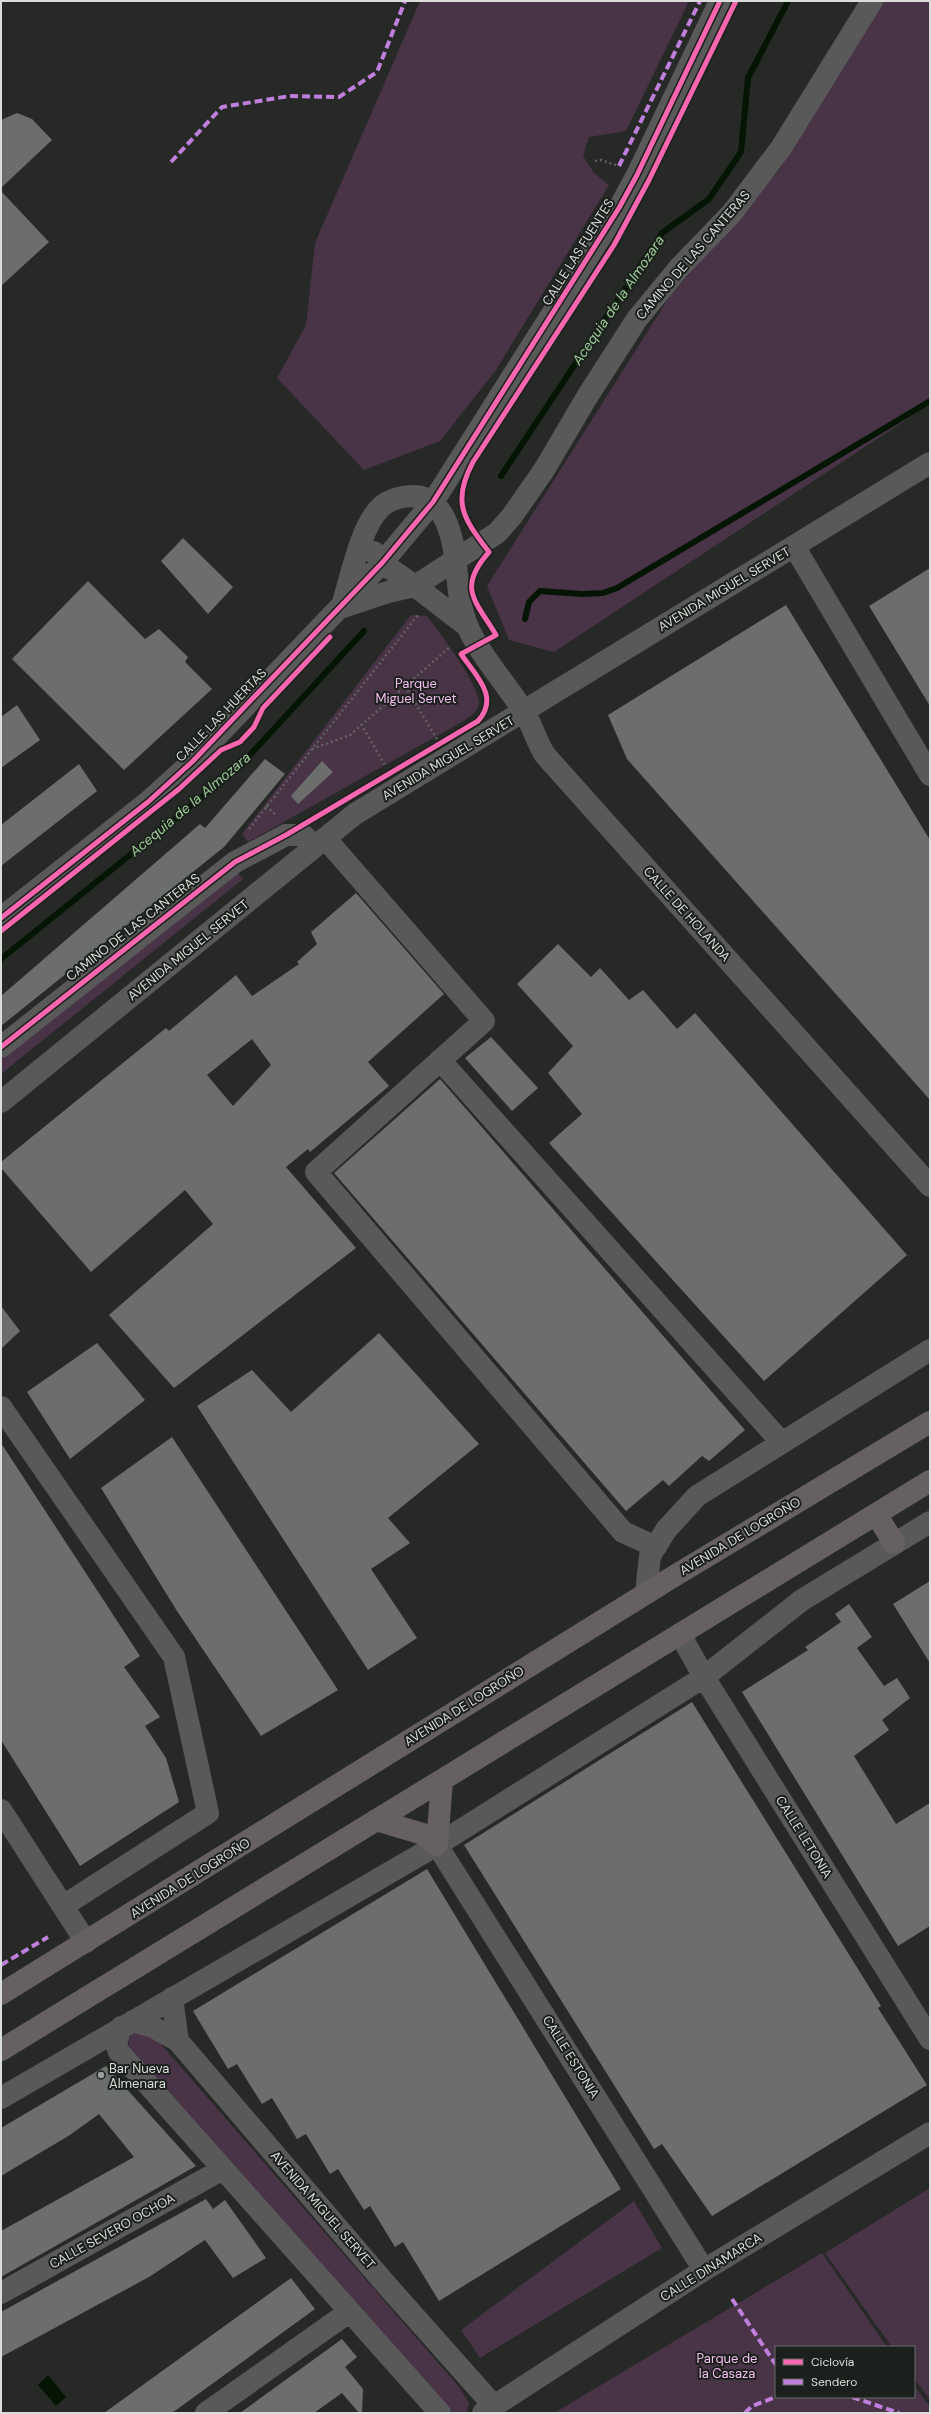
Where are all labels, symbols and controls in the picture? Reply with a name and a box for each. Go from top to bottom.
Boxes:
street label: CAMINO DE LAS CANTERAS [632,187,754,323]
street label: CALLE LAS FUENTES [538,195,618,309]
water label: Acequia de la Almozara [567,231,668,369]
street label: AVENIDA MIGUEL SERVET [655,543,793,635]
street label: CALLE LAS HUERTAS [172,665,270,765]
park label: Parque Miguel Servet [375,675,457,707]
street label: AVENIDA MIGUEL SERVET [379,712,517,804]
water label: Acequia de la Almozara [125,748,254,861]
street label: CALLE DE HOLANDA [640,863,734,965]
street label: CAMINO DE LAS CANTERAS [62,869,204,985]
street label: AVENIDA MIGUEL SERVET [124,896,252,1004]
street label: AVENIDA DE LOGROÑO [676,1493,804,1579]
street label: AVENIDA DE LOGROÑO [401,1662,527,1750]
street label: CALLE LETONIA [772,1793,836,1882]
street label: AVENIDA DE LOGROÑO [127,1834,253,1922]
street label: CALLE ESTONIA [539,2012,603,2102]
place label: Bar Nueva Almenara [109,2060,169,2092]
marker: Bar Nueva Almenara [96,2070,106,2080]
street label: AVENIDA MIGUEL SERVET [267,2147,379,2273]
street label: CALLE SEVERO OCHOA [46,2189,178,2273]
street label: CALLE DINAMARCA [657,2229,765,2305]
legend [775,2346,915,2398]
park label: Parque de la Casaza [697,2350,757,2382]
text: Ciclovía [811,2354,854,2370]
text: Sendero [811,2374,857,2390]

